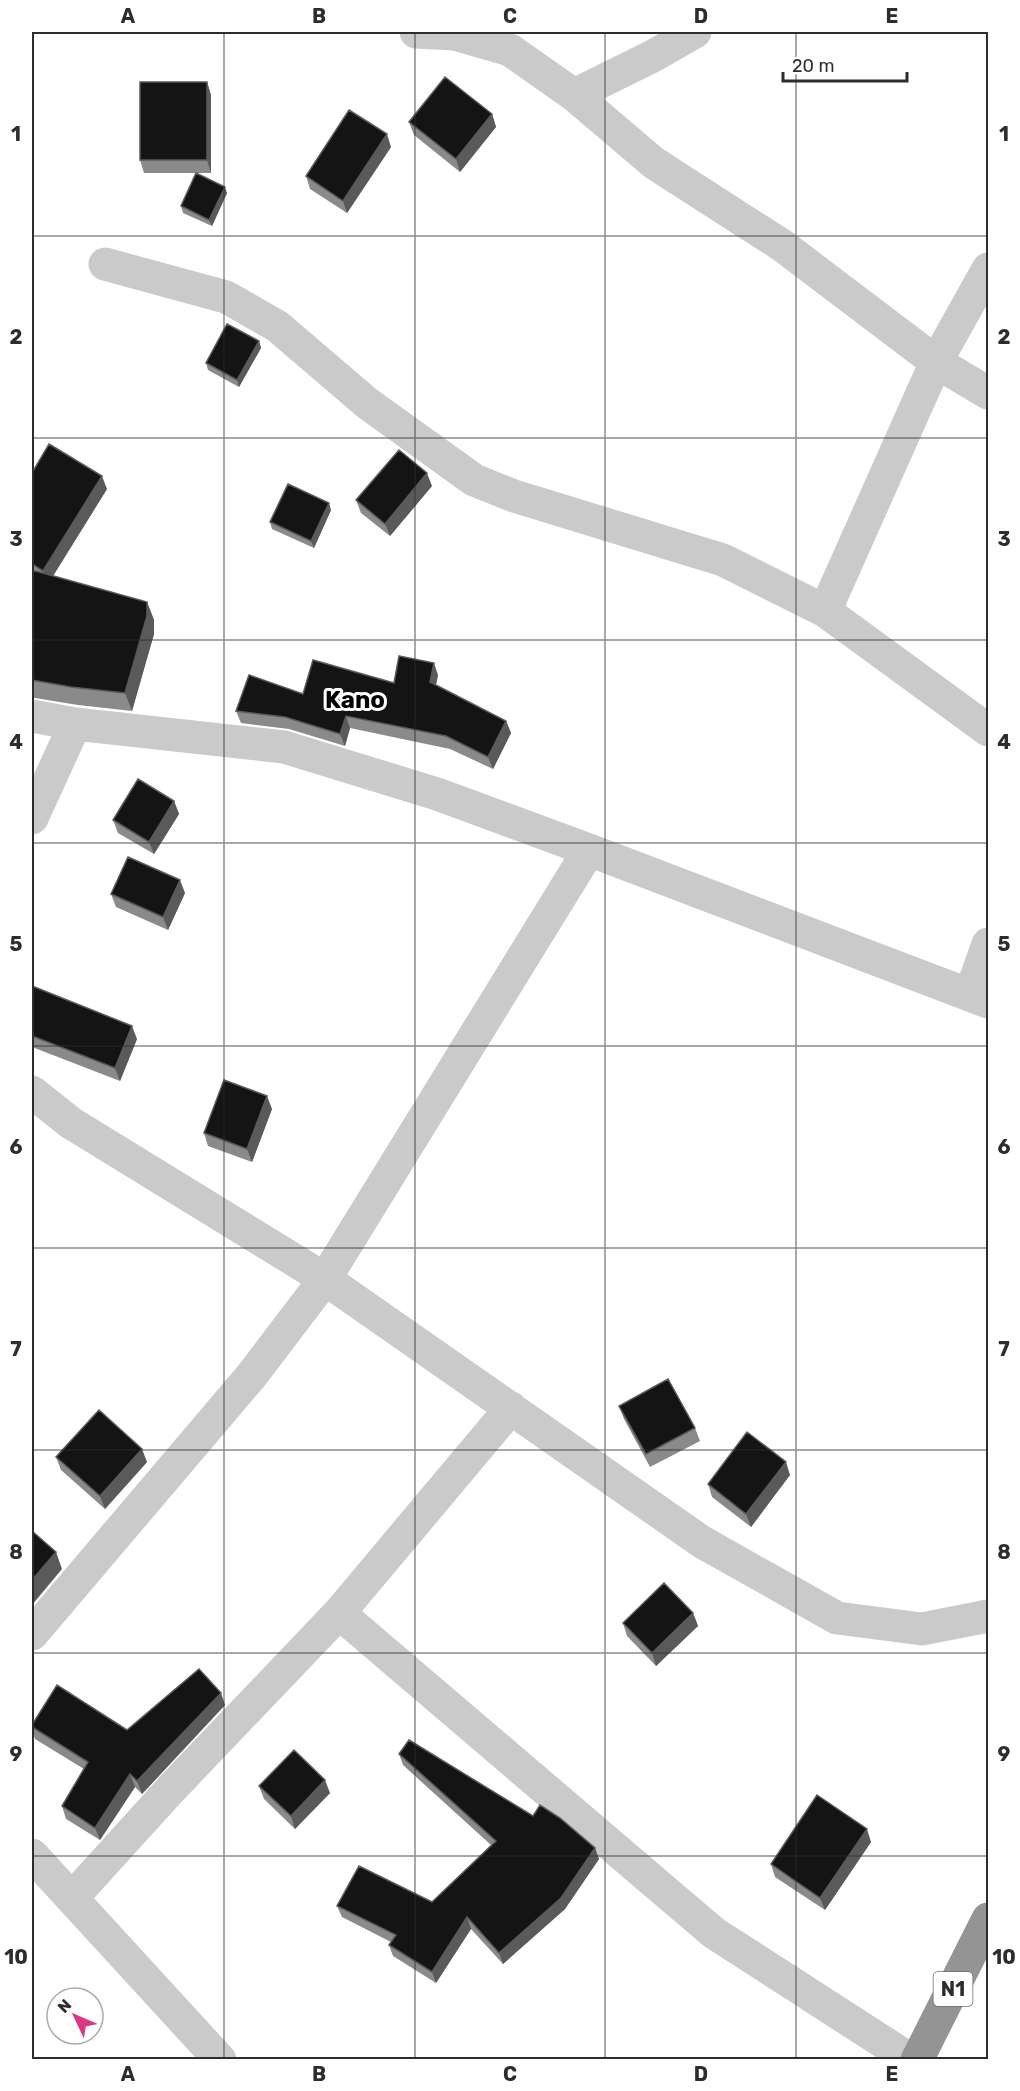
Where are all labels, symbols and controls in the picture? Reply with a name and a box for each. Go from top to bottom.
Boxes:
text: A [121,4,136,28]
text: B [312,4,326,28]
text: C [503,4,517,28]
text: D [694,4,708,28]
text: E [886,4,898,28]
scale bar [783,45,908,83]
text: 20 m [792,55,834,77]
text: 1 [11,122,21,146]
text: 1 [999,122,1009,146]
text: 2 [10,325,23,349]
text: 2 [998,325,1011,349]
text: 3 [9,527,23,551]
text: 3 [997,527,1011,551]
district label: Kano [325,686,385,714]
text: 4 [9,730,23,754]
text: 4 [997,730,1011,754]
text: 5 [10,932,23,956]
text: 5 [998,932,1011,956]
text: 6 [9,1135,23,1159]
text: 6 [997,1135,1011,1159]
text: 7 [10,1337,22,1361]
text: 7 [998,1337,1010,1361]
text: 8 [9,1540,23,1564]
text: 8 [997,1540,1011,1564]
text: 9 [10,1742,23,1766]
text: 9 [998,1742,1011,1766]
text: 10 [4,1945,28,1969]
text: 10 [992,1945,1016,1969]
road number: N1 [934,1972,972,2006]
north arrow [45,1986,105,2046]
text: N [54,1995,75,2017]
text: A [121,2062,136,2086]
text: B [312,2062,326,2086]
text: C [503,2062,517,2086]
text: D [694,2062,708,2086]
text: E [886,2062,898,2086]

